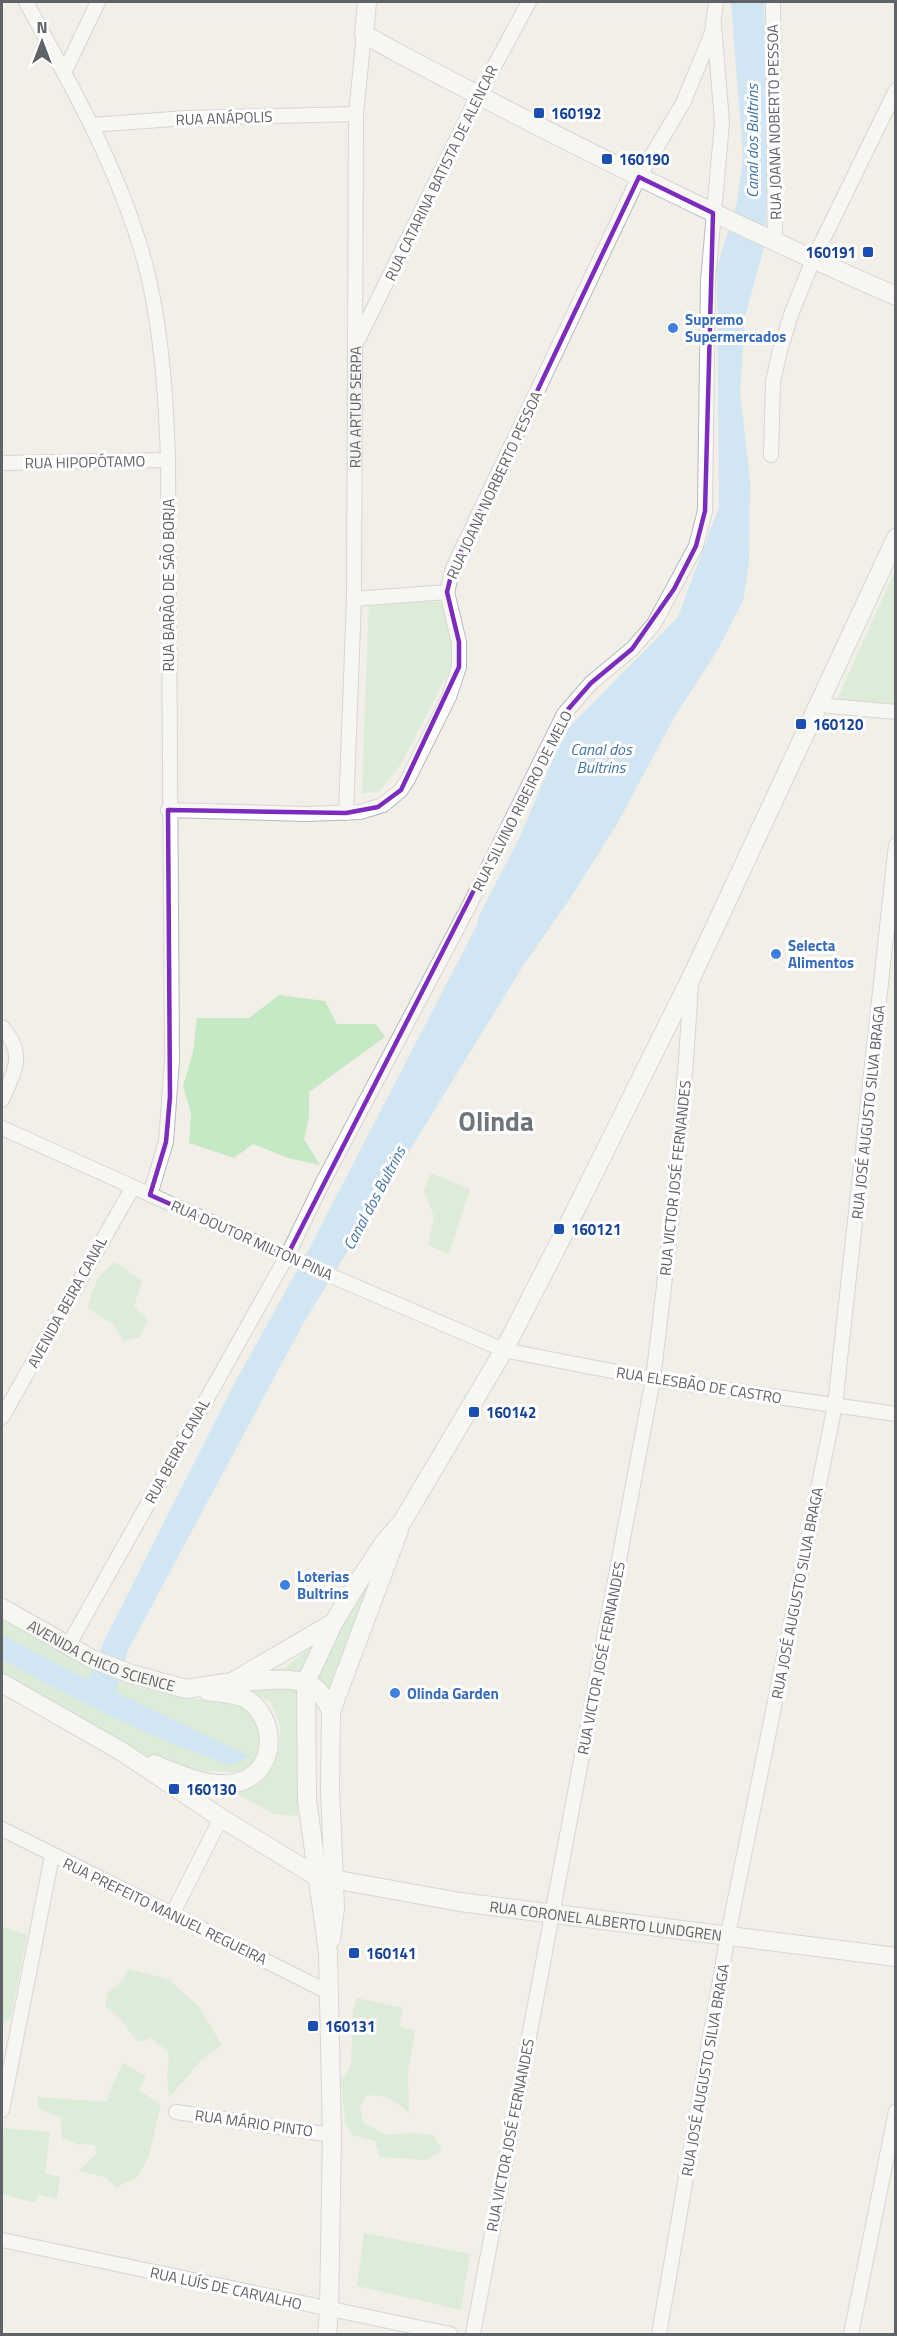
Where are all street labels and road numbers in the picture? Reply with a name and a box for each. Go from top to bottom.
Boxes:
street label: RUA JOANA NOBERTO PESSOA [761,24,787,220]
street label: RUA CATARINA BATISTA DE ALENCAR [379,61,503,285]
street label: RUA ANÁPOLIS [175,105,273,131]
street label: RUA ARTUR SERPA [343,346,367,468]
street label: RUA JOANA NORBERTO PESSOA [440,387,548,583]
street label: RUA HIPOPÓTAMO [24,449,146,475]
street label: RUA BARÃO DE SÃO BORJA [157,498,180,671]
street label: RUA SILVINO RIBEIRO DE MELO [466,706,578,896]
street label: RUA JOSÉ AUGUSTO SILVA BRAGA [845,1004,891,1220]
street label: RUA VICTOR JOSÉ FERNANDES [653,1079,697,1277]
street label: RUA DOUTOR MILTON PINA [167,1194,337,1286]
street label: AVENIDA BEIRA CANAL [21,1232,113,1372]
street label: RUA ELESBÃO DE CASTRO [615,1361,784,1409]
street label: RUA BEIRA CANAL [139,1394,215,1508]
street label: RUA JOSÉ AUGUSTO SILVA BRAGA [765,1485,829,1701]
street label: RUA VICTOR JOSÉ FERNANDES [571,1559,631,1757]
street label: AVENIDA CHICO SCIENCE [24,1613,178,1697]
street label: RUA PREFEITO MANUEL REGUEIRA [59,1851,271,1971]
street label: RUA CORONEL ALBERTO LUNDGREN [488,1894,723,1946]
street label: RUA JOSÉ AUGUSTO SILVA BRAGA [675,1962,735,2178]
street label: RUA VICTOR JOSÉ FERNANDES [480,2036,540,2234]
street label: RUA MÁRIO PINTO [194,2103,315,2143]
street label: RUA LUÍS DE CARVALHO [148,2261,304,2315]

